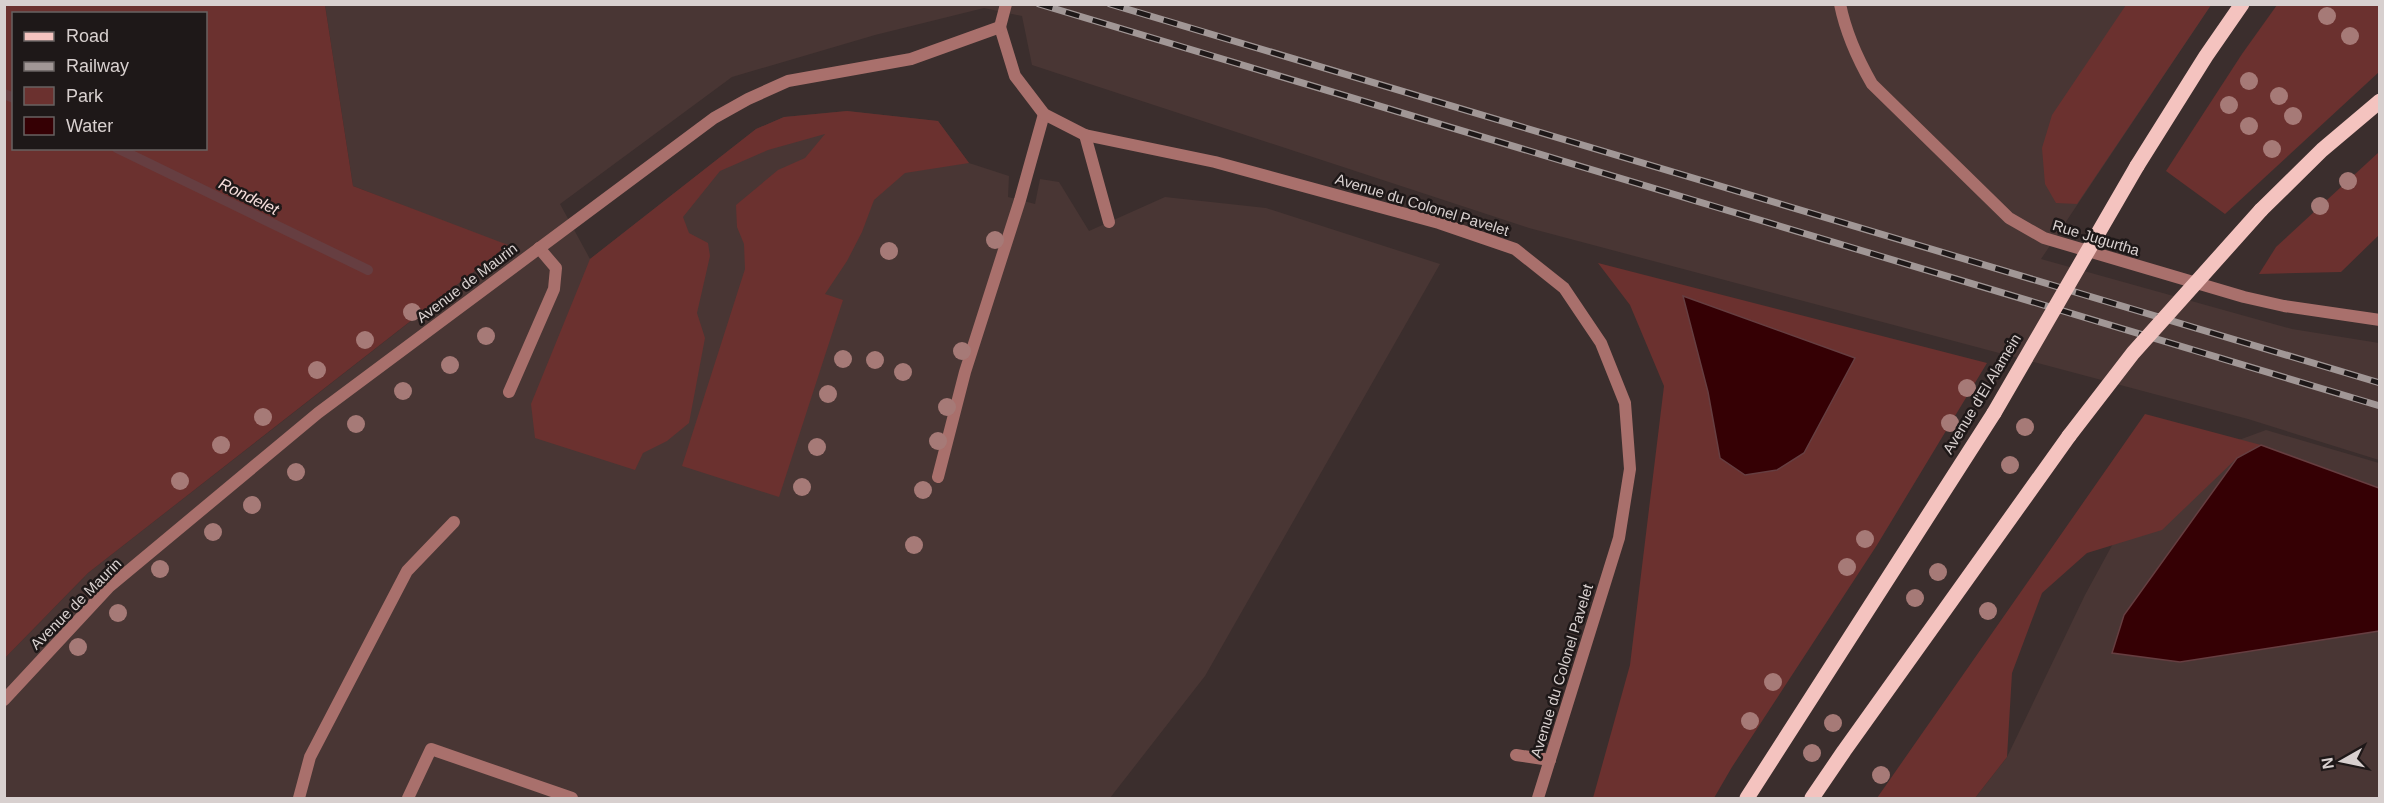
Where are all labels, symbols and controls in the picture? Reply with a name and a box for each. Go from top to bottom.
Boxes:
legend [12,12,207,150]
text: Road [66,26,109,46]
text: Railway [66,56,129,76]
text: Park [66,86,104,106]
text: Water [66,116,113,136]
street label: Avenue du Colonel Pavelet [1333,170,1512,239]
water label: Rondelet [216,175,282,218]
street label: Rue Jugurtha [2051,216,2142,259]
street label: Avenue de Maurin [413,239,520,326]
street label: Avenue d'El Alamein [1939,331,2024,457]
street label: Avenue de Maurin [27,555,125,653]
street label: Avenue du Colonel Pavelet [1527,581,1596,760]
north arrow [2312,731,2372,791]
text: N [2318,756,2337,770]

